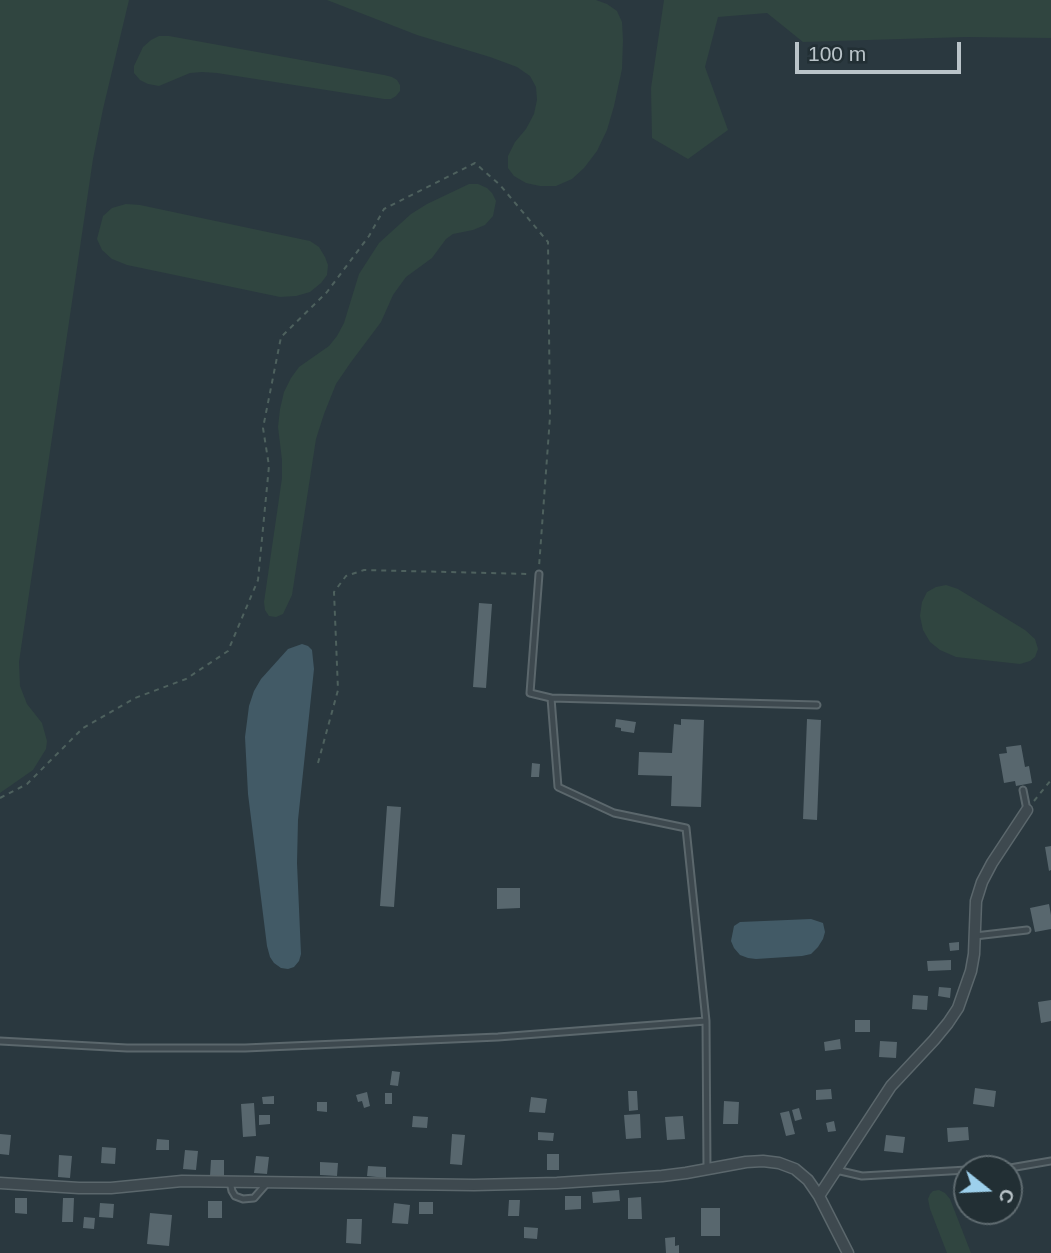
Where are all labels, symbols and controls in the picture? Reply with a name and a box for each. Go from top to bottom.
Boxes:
scale bar [799,28,965,72]
text: 100 m [808,42,866,65]
north arrow [953,1155,1023,1225]
text: С [994,1186,1019,1206]

